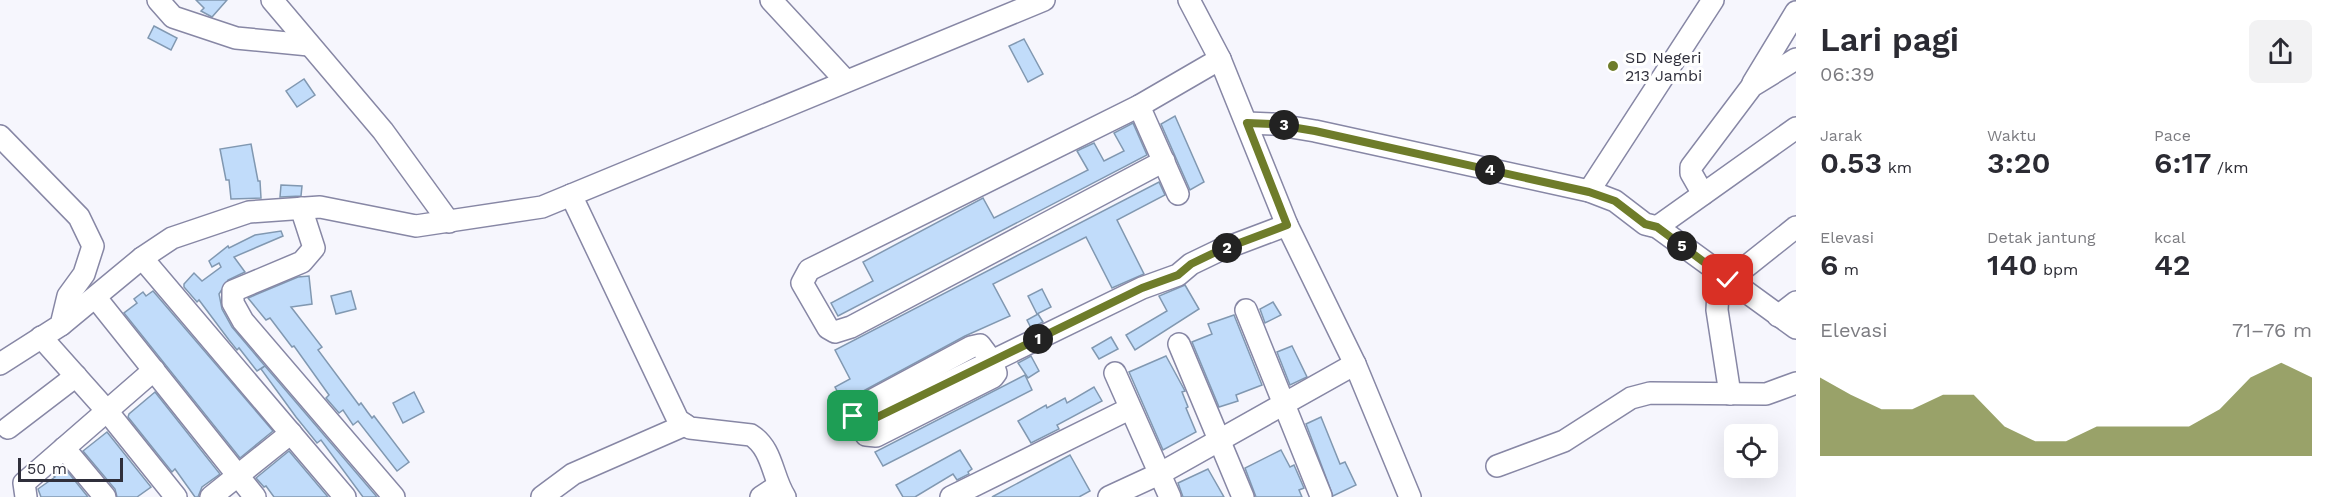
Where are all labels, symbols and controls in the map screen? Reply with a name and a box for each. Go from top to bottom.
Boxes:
text: Lari pagi [1820,20,1959,59]
button: share [2249,20,2312,83]
place label: SD Negeri 213 Jambi [1625,48,1702,85]
marker: SD Negeri 213 Jambi [1606,59,1620,73]
text: 06:39 [1820,62,1875,86]
pin: 3 [1269,110,1299,140]
text: 3 [1279,115,1289,134]
text: Jarak [1820,126,1862,145]
text: Waktu [1987,126,2036,145]
text: Pace [2154,126,2191,145]
text: 0.53 [1820,145,1882,180]
text: 3:20 [1987,145,2050,180]
text: 6:17 [2154,145,2212,180]
pin: 4 [1475,155,1505,185]
text: km [1882,158,1912,177]
text: /km [2212,158,2248,177]
text: 4 [1485,160,1495,179]
text: Elevasi [1820,228,1874,247]
text: Detak jantung [1987,228,2096,247]
text: kcal [2154,228,2186,247]
pin: 5 [1667,231,1697,261]
pin: 2 [1212,233,1242,263]
text: 5 [1677,236,1687,255]
text: 2 [1222,238,1232,257]
text: 6 [1820,247,1838,282]
text: 140 [1987,247,2038,282]
text: 42 [2154,247,2191,282]
pin [1702,254,1753,305]
text: m [1838,260,1859,279]
text: bpm [2038,260,2078,279]
icon: check [1711,263,1744,296]
text: Elevasi [1820,318,1887,342]
text: 71–76 m [2232,318,2312,342]
pin: 1 [1023,324,1053,354]
text: 1 [1035,329,1041,348]
pin [827,390,878,441]
icon: arrive [836,399,869,432]
map controls [1724,424,1778,478]
button: locate [1724,424,1778,478]
scale bar [18,455,123,482]
text: 50 m [27,459,67,478]

